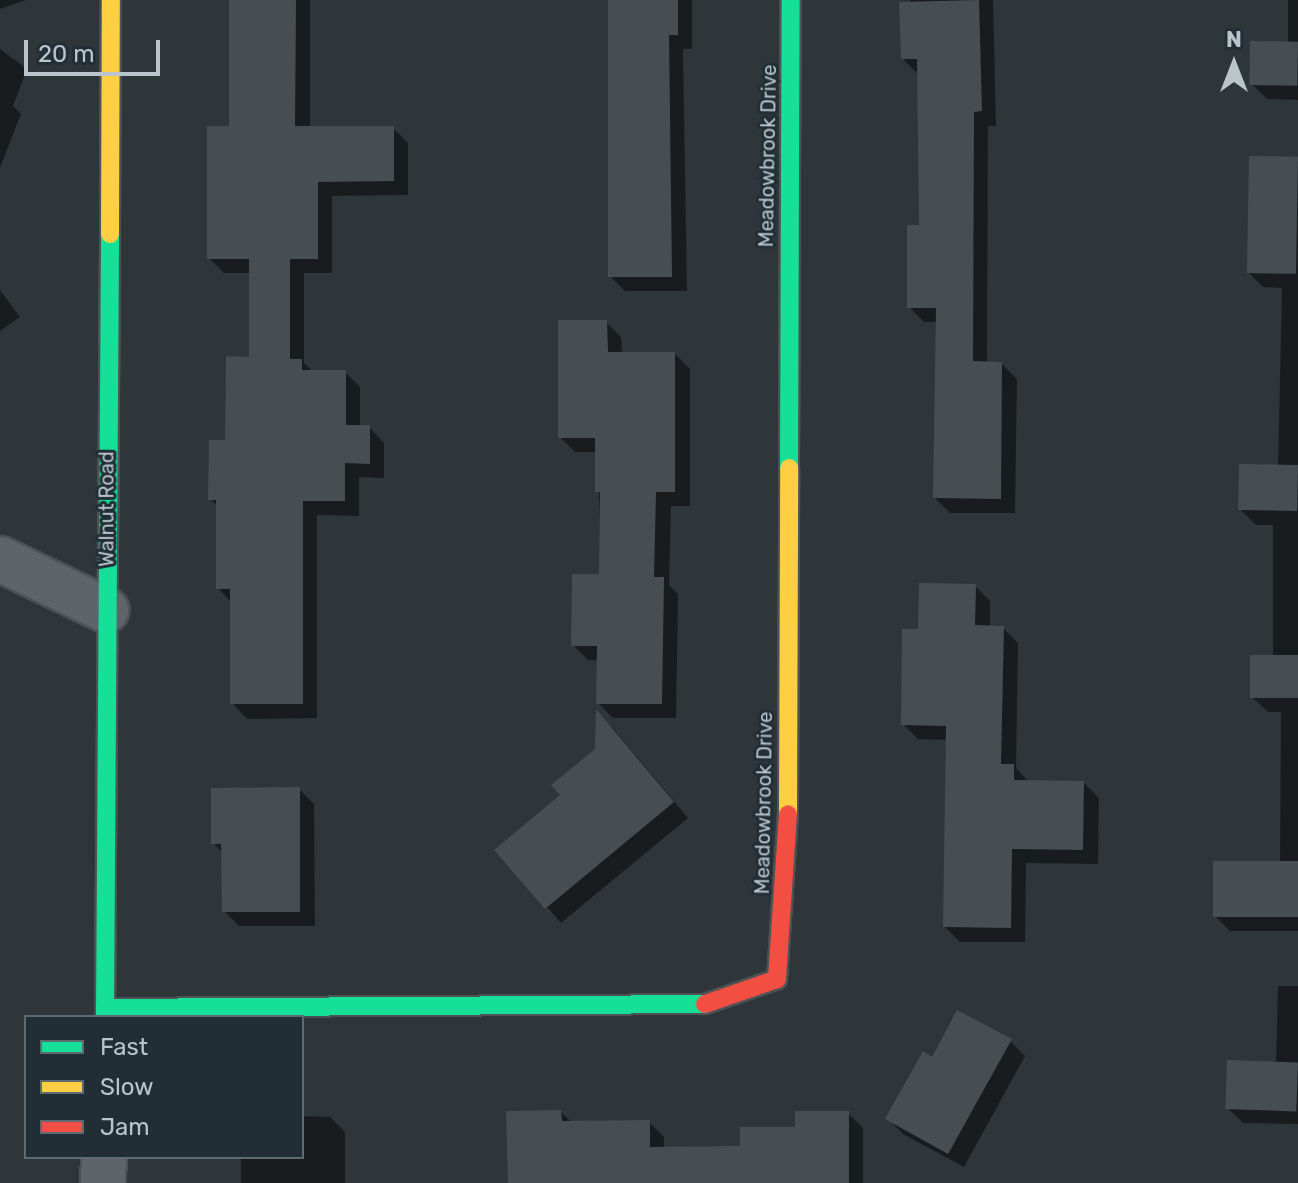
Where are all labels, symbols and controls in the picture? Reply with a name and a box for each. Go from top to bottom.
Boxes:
scale bar [28,24,164,74]
north arrow [1194,24,1274,104]
text: N [1226,26,1242,53]
text: 20 m [38,40,95,68]
street label: Meadowbrook Drive [754,64,782,248]
street label: Walnut Road [95,451,119,567]
street label: Meadowbrook Drive [750,711,778,895]
legend [24,1015,304,1159]
text: Fast [100,1033,148,1061]
text: Slow [100,1073,153,1101]
text: Jam [100,1113,150,1141]

